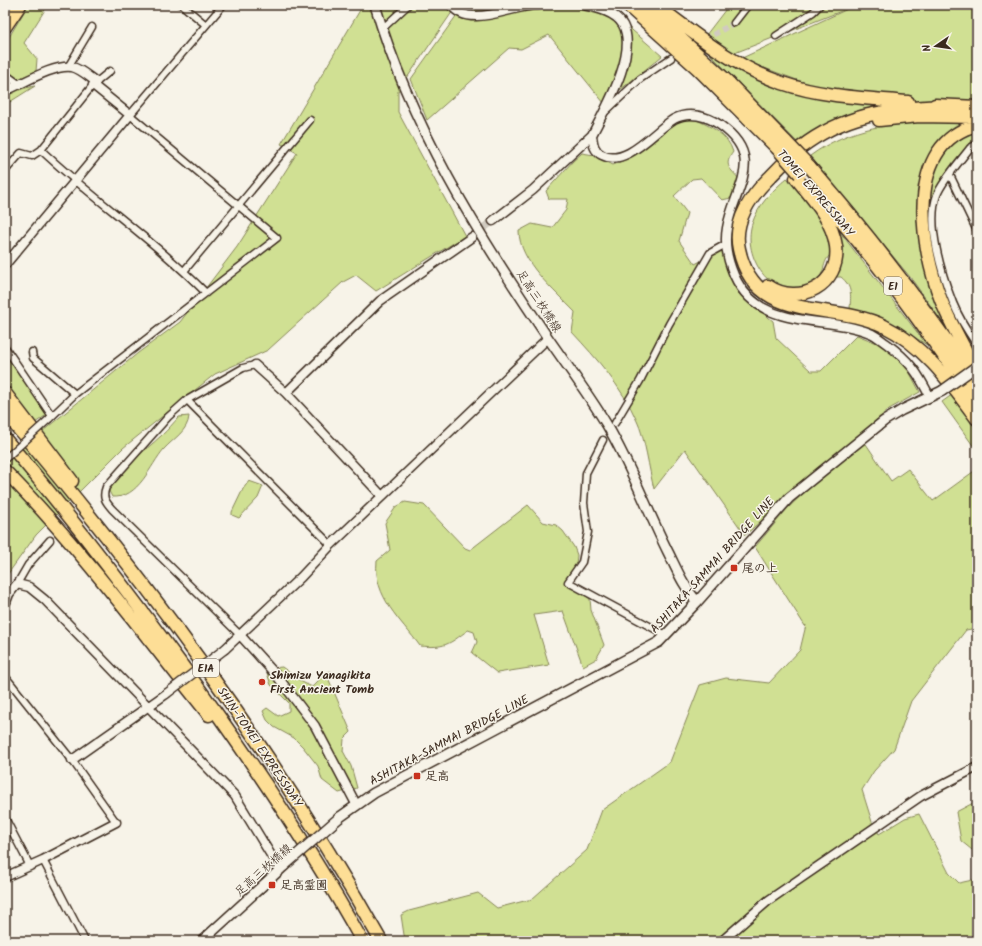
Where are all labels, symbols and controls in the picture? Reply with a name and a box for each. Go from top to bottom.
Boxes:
north arrow [916,26,956,66]
text: N [918,43,937,53]
street label: TOMEI EXPRESSWAY [772,146,860,242]
street label: 足高三枚橋線 [511,266,566,337]
road number: E1 [884,277,902,295]
street label: ASHITAKA-SAMMAI BRIDGE LINE [646,492,780,638]
place label: 尾の上 [742,559,778,578]
marker: 尾の上 [729,563,739,573]
road number: E1A [193,659,219,677]
place label: Shimizu Yanagikita First Ancient Tomb [270,666,374,699]
marker: Shimizu Yanagikita First Ancient Tomb [257,677,267,687]
street label: SHIN-TOMEI EXPRESSWAY [212,683,308,812]
street label: ASHITAKA-SAMMAI BRIDGE LINE [366,690,533,791]
place label: 足高 [425,767,449,786]
marker: 足高 [412,771,422,781]
street label: 足高三枚橋線 [230,839,296,902]
place label: 足高霊園 [280,876,328,895]
marker: 足高霊園 [267,880,277,890]

